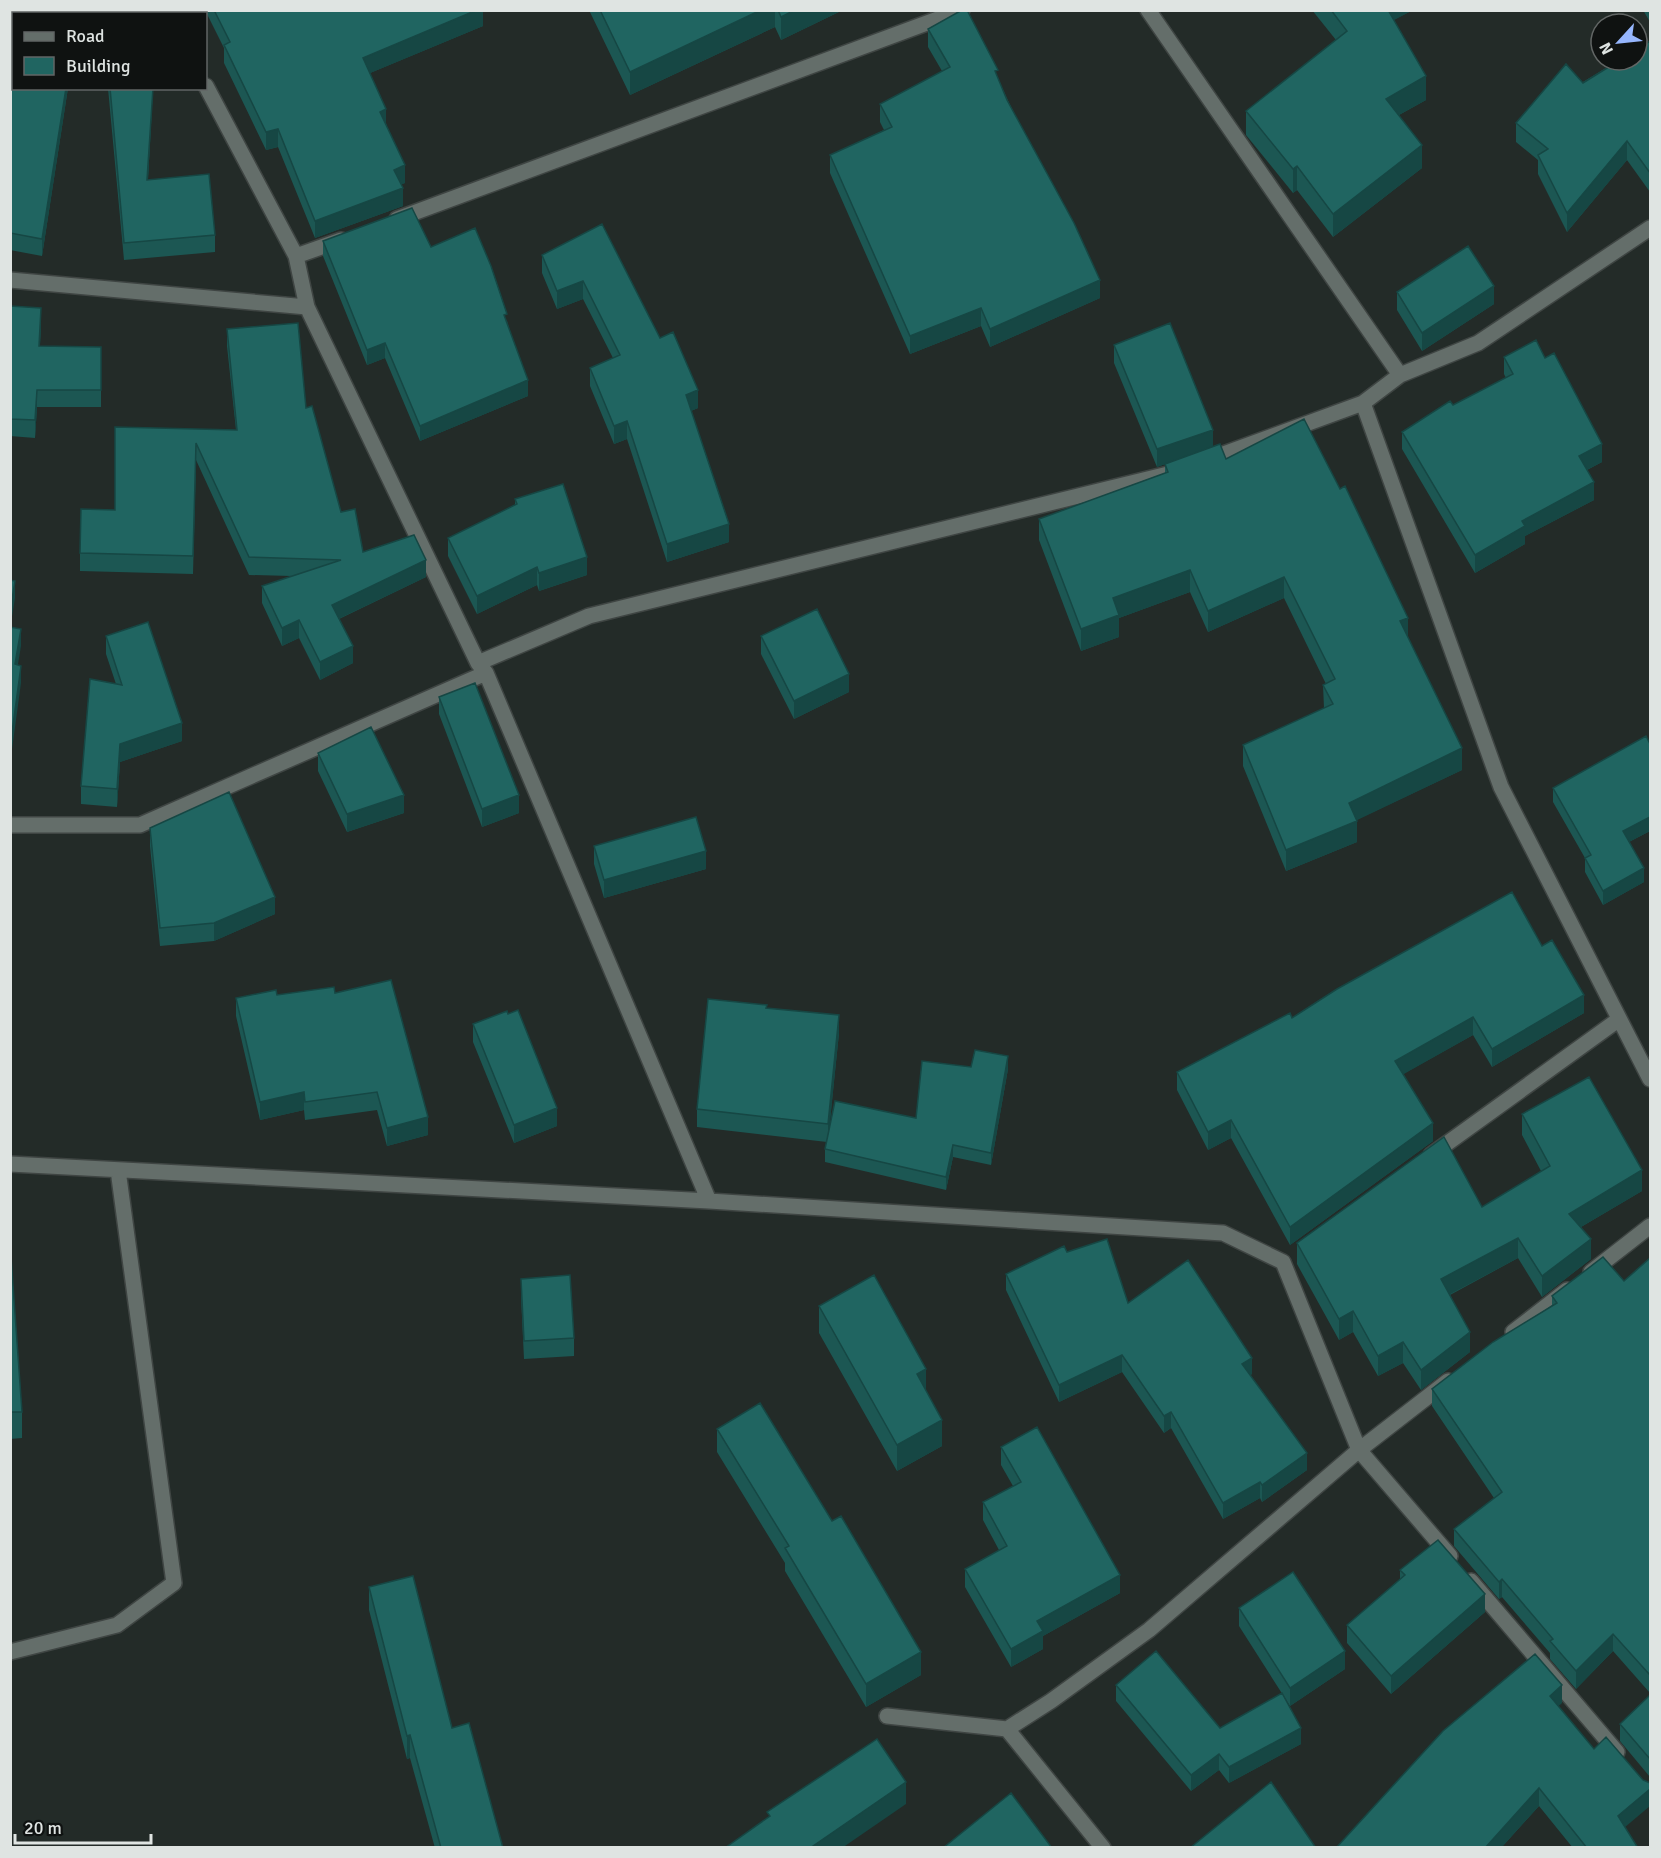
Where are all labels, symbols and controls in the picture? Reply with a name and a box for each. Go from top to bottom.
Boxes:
legend [12,12,207,90]
north arrow [1589,12,1649,72]
text: Road [66,25,105,47]
text: N [1595,39,1618,58]
text: Building [66,55,130,77]
scale bar [15,1807,152,1845]
text: 20 m [24,1817,62,1839]

